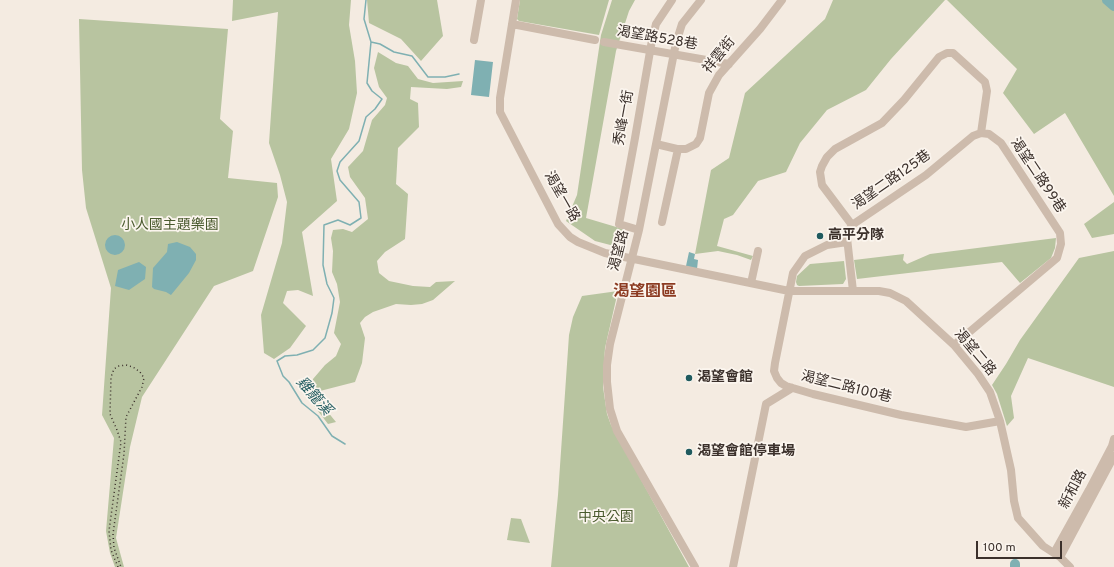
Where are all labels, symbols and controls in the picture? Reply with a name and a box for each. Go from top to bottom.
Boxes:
street label: 渴望路528巷 [615,24,699,54]
street label: 祥雲街 [700,34,740,78]
street label: 秀峰一街 [612,89,638,147]
street label: 渴望二路99巷 [1006,135,1068,217]
street label: 渴望二路125巷 [849,148,935,214]
street label: 渴望一路 [540,169,582,225]
park label: 小人國主題樂園 [121,218,219,234]
place label: 高平分隊 [828,228,884,244]
street label: 渴望路 [607,229,633,273]
marker: 高平分隊 [815,231,825,241]
district label: 渴望園區 [613,283,677,303]
street label: 渴望二路 [950,326,998,380]
street label: 渴望二路100巷 [799,369,893,407]
place label: 渴望會館 [697,370,753,386]
marker: 渴望會館 [684,373,694,383]
water label: 雞籠溪 [291,374,335,420]
place label: 渴望會館停車場 [697,444,795,460]
marker: 渴望會館停車場 [684,447,694,457]
street label: 新和路 [1057,468,1091,512]
park label: 中央公園 [578,510,634,526]
scale bar [978,533,1064,559]
text: 100 m [983,540,1016,556]

